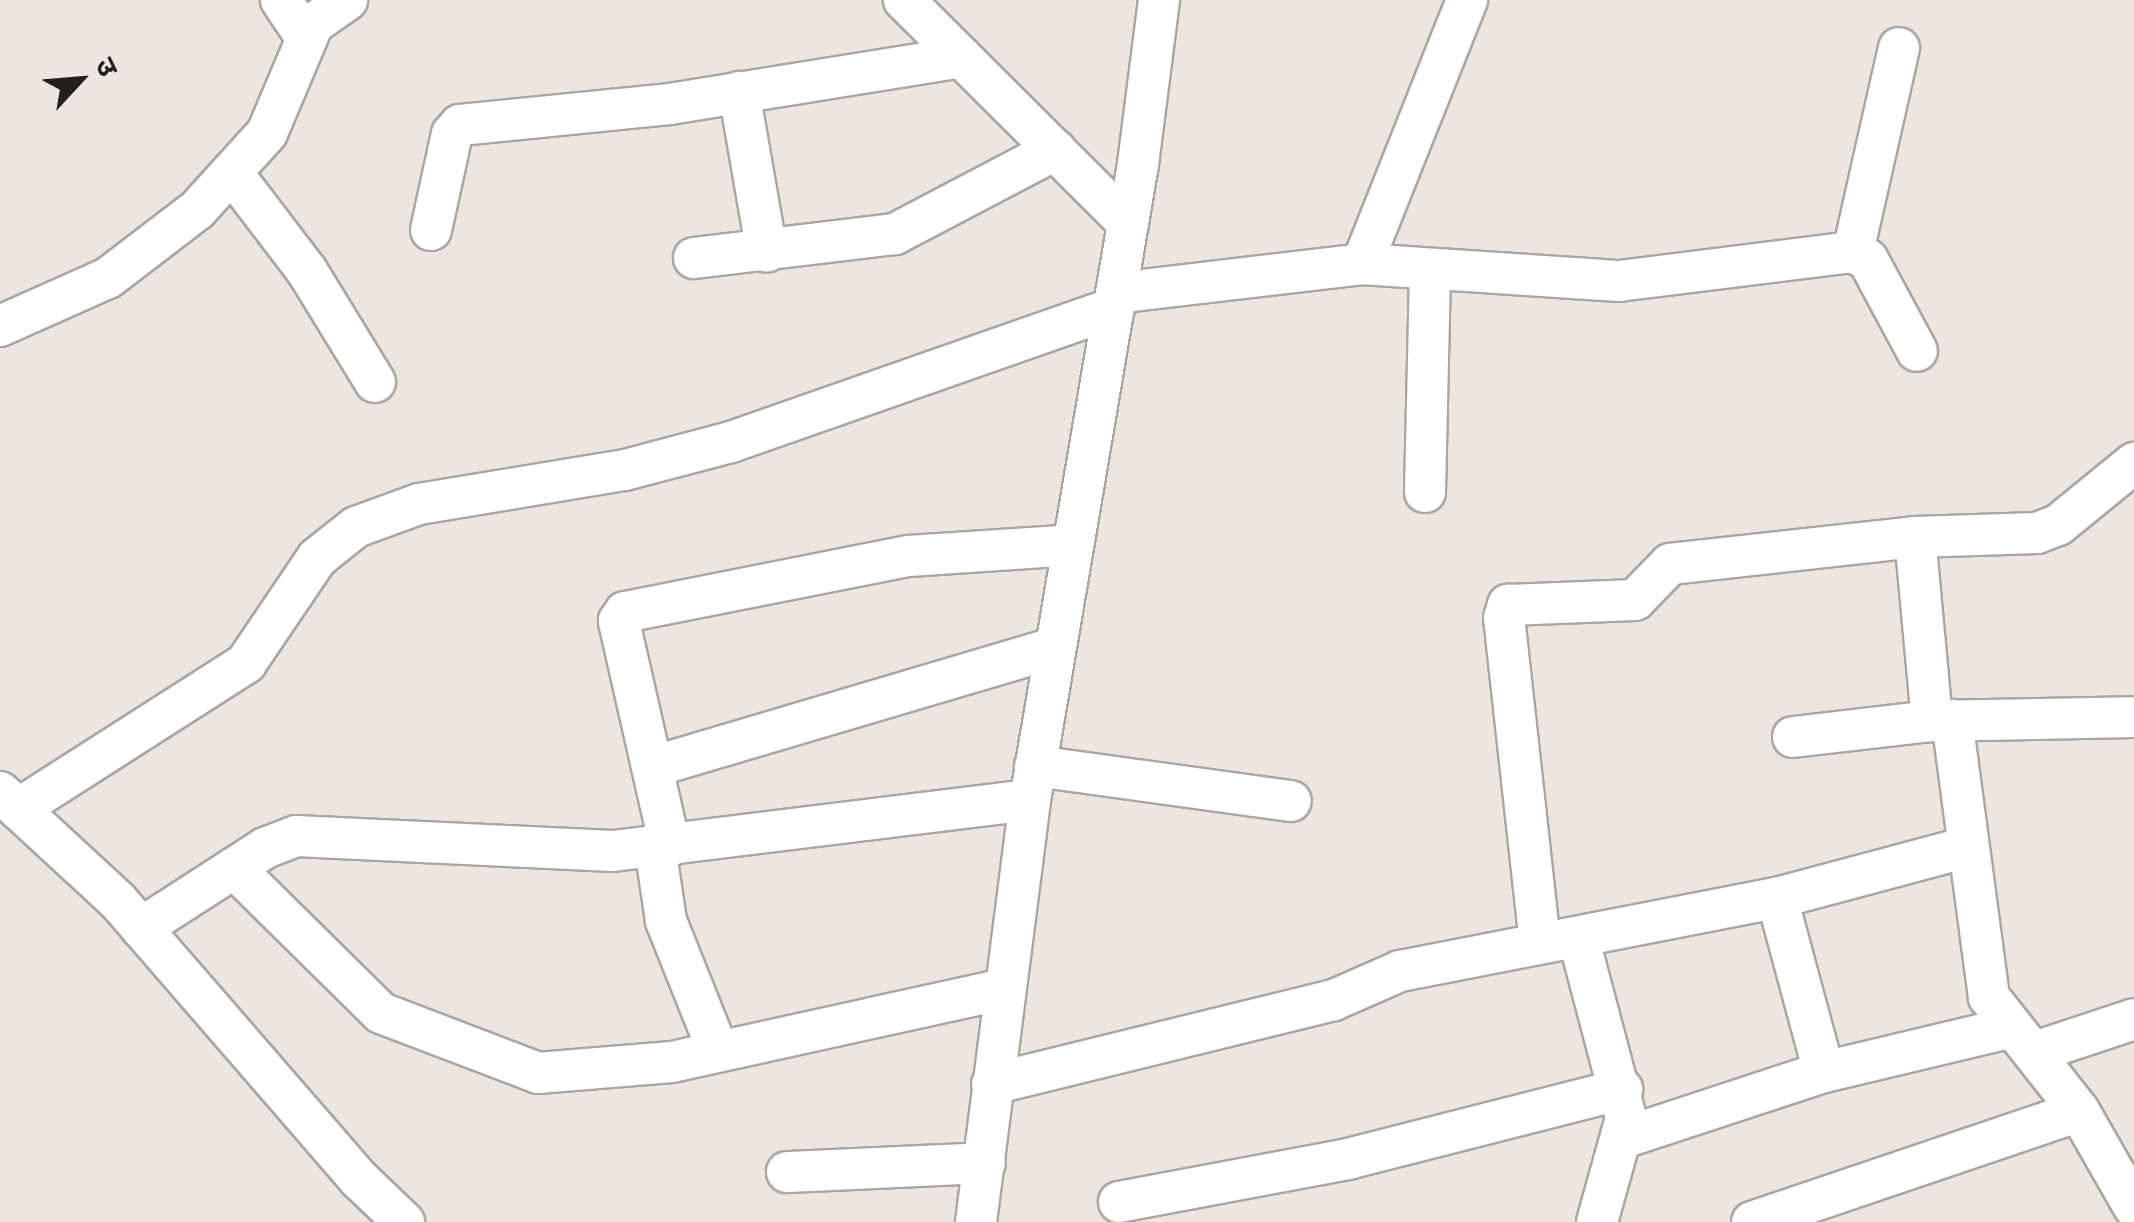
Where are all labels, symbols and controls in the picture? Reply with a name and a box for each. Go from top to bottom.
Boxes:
north arrow [30,30,130,130]
text: उ [88,52,127,82]

